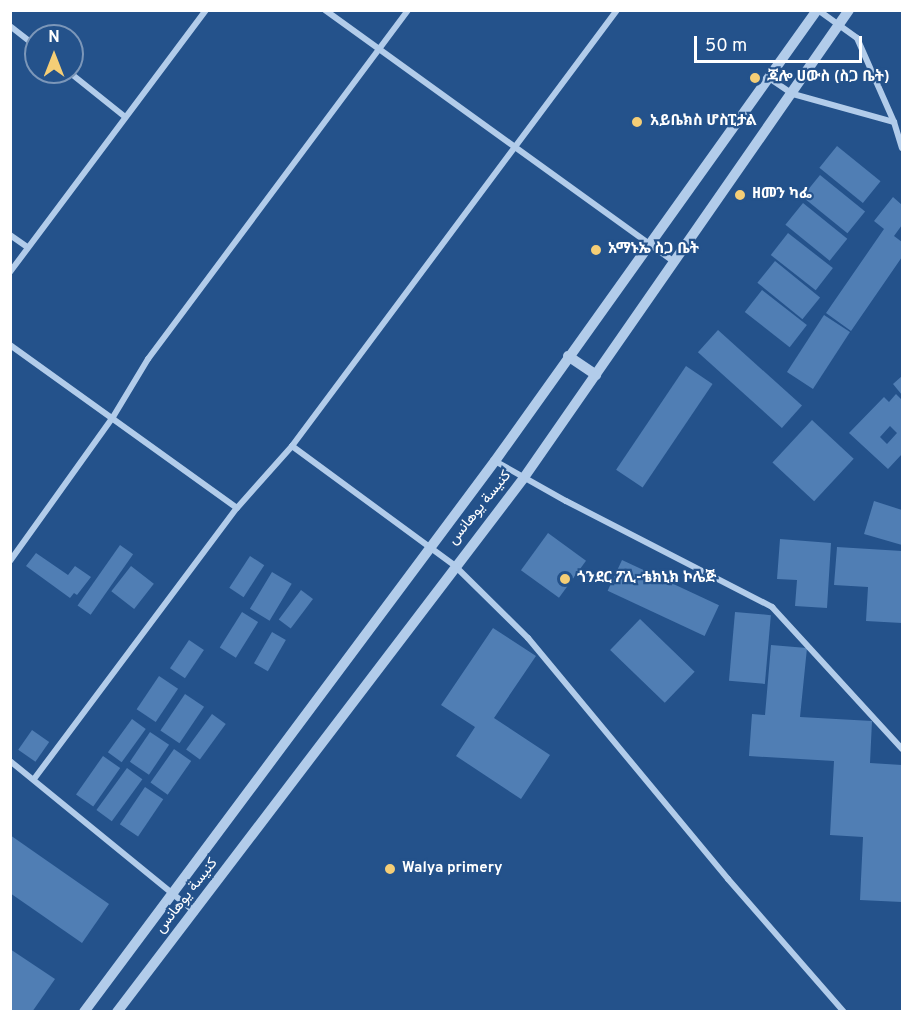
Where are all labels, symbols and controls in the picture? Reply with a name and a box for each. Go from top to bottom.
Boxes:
north arrow [24,24,84,84]
scale bar [697,24,865,62]
text: N [48,28,60,48]
text: 50 m [705,35,747,58]
place label: ጃሎ ሀውስ (ስጋ ቤት) [767,69,890,87]
marker: ጃሎ ሀውስ (ስጋ ቤት) [748,71,762,85]
marker: አይቤክስ ሆስፒታል [628,113,646,131]
place label: አይቤክስ ሆስፒታል [650,113,757,131]
place label: ዘመን ካፌ [752,186,812,204]
marker: ዘመን ካፌ [733,188,747,202]
place label: አማኑኤ ስጋ ቤት [608,241,699,259]
marker: አማኑኤ ስጋ ቤት [589,243,603,257]
street label: كنيسة يوهانس [445,467,515,549]
place label: ጎንደር ፖሊ-ቴክኒክ ኮሌጅ [577,570,717,588]
marker: ጎንደር ፖሊ-ቴክኒክ ኮሌጅ [558,572,572,586]
street label: كنيسة يوهانس [152,855,222,937]
place label: Walya primery [402,860,503,878]
marker: Walya primery [383,862,397,876]

